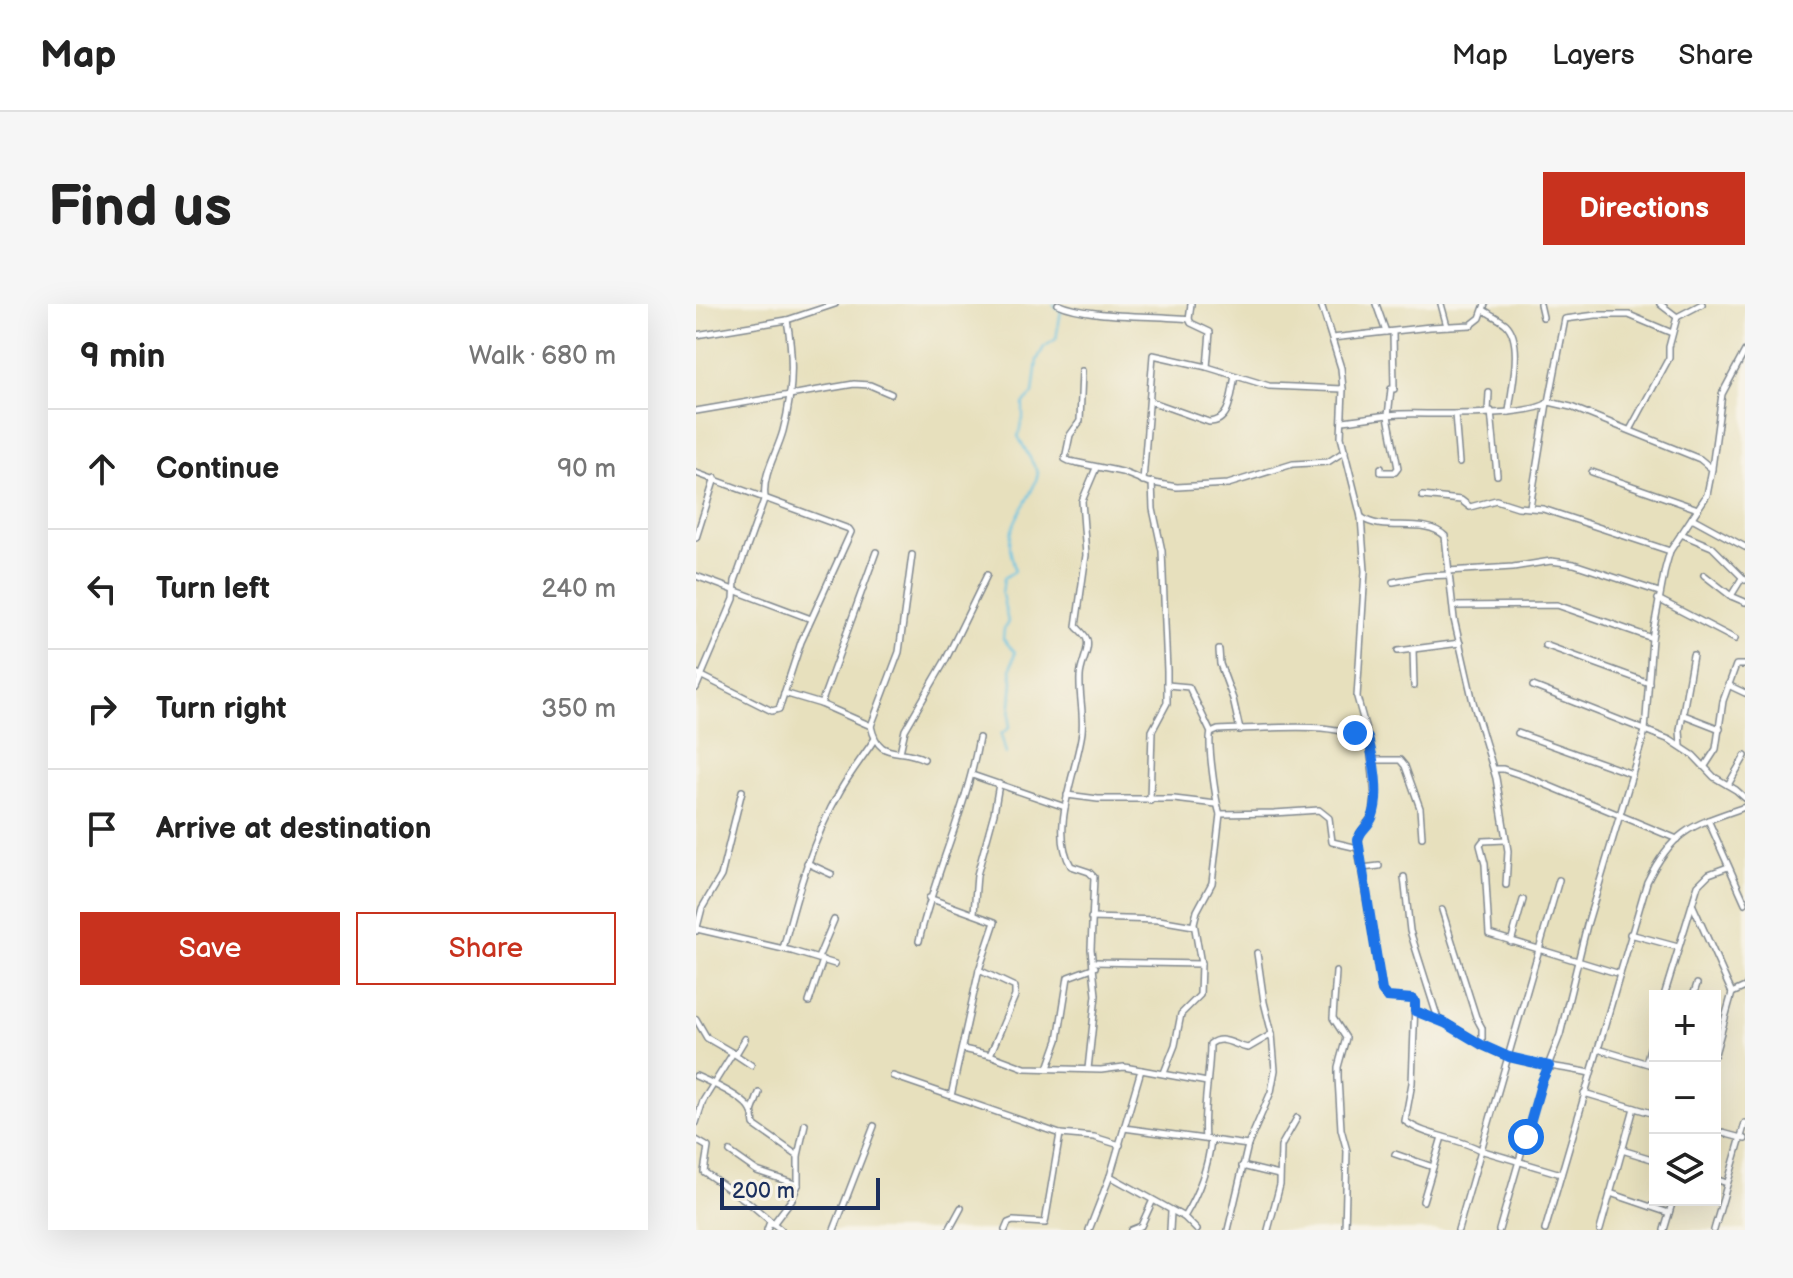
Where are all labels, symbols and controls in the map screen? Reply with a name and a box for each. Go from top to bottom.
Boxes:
text: Map [40,33,116,78]
text: Map [1452,39,1508,72]
text: Layers [1552,39,1635,72]
text: Share [1679,39,1753,72]
button: Directions [1543,172,1745,245]
text: Find us [48,175,232,242]
text: 9 min [80,336,165,377]
text: Walk · 680 m [469,341,616,372]
icon: ahead [80,447,124,491]
text: Continue [156,451,279,487]
text: 90 m [557,454,616,485]
icon: left [80,567,124,611]
text: Turn left [156,571,270,607]
text: 240 m [541,574,616,605]
icon: right [80,687,124,731]
text: Turn right [156,691,287,727]
text: 350 m [541,694,616,725]
route end [1337,715,1373,751]
icon: arrive [80,807,124,851]
text: Arrive at destination [156,811,432,847]
button: Save [80,912,340,985]
button: Share [356,912,616,985]
map controls [1649,990,1721,1206]
button: + [1649,990,1721,1062]
button: − [1649,1062,1721,1134]
route start [1508,1119,1544,1155]
button: layers [1649,1134,1721,1206]
scale bar [720,1174,880,1210]
text: 200 m [732,1178,795,1205]

